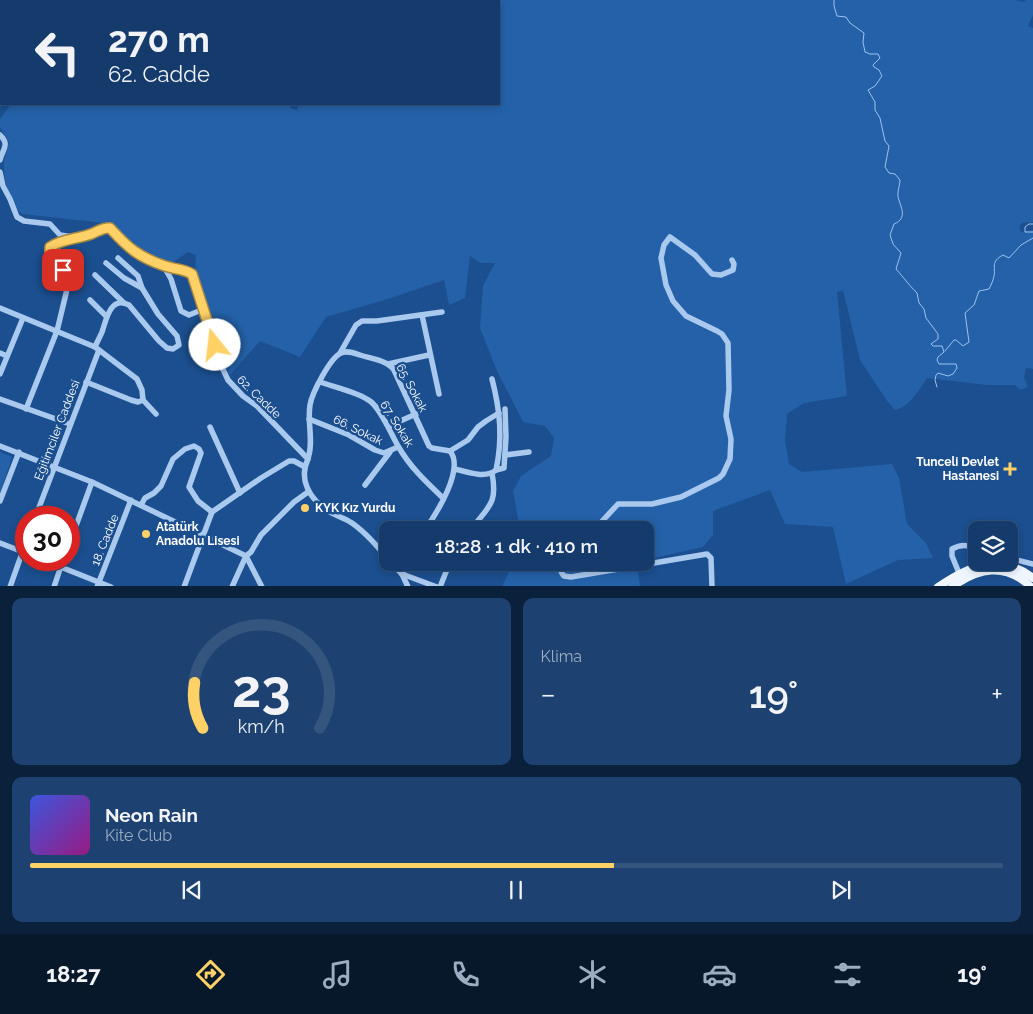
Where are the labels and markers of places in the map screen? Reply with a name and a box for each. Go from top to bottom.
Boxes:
pin [42,249,84,291]
place label: Tunceli Devlet Hastanesi [916,455,999,483]
marker: Tunceli Devlet Hastanesi [1003,462,1017,476]
place label: KYK Kız Yurdu [315,501,396,515]
marker: KYK Kız Yurdu [299,502,311,514]
place label: Atatürk Anadolu Lisesi [156,520,240,548]
marker: Atatürk Anadolu Lisesi [140,528,152,540]

